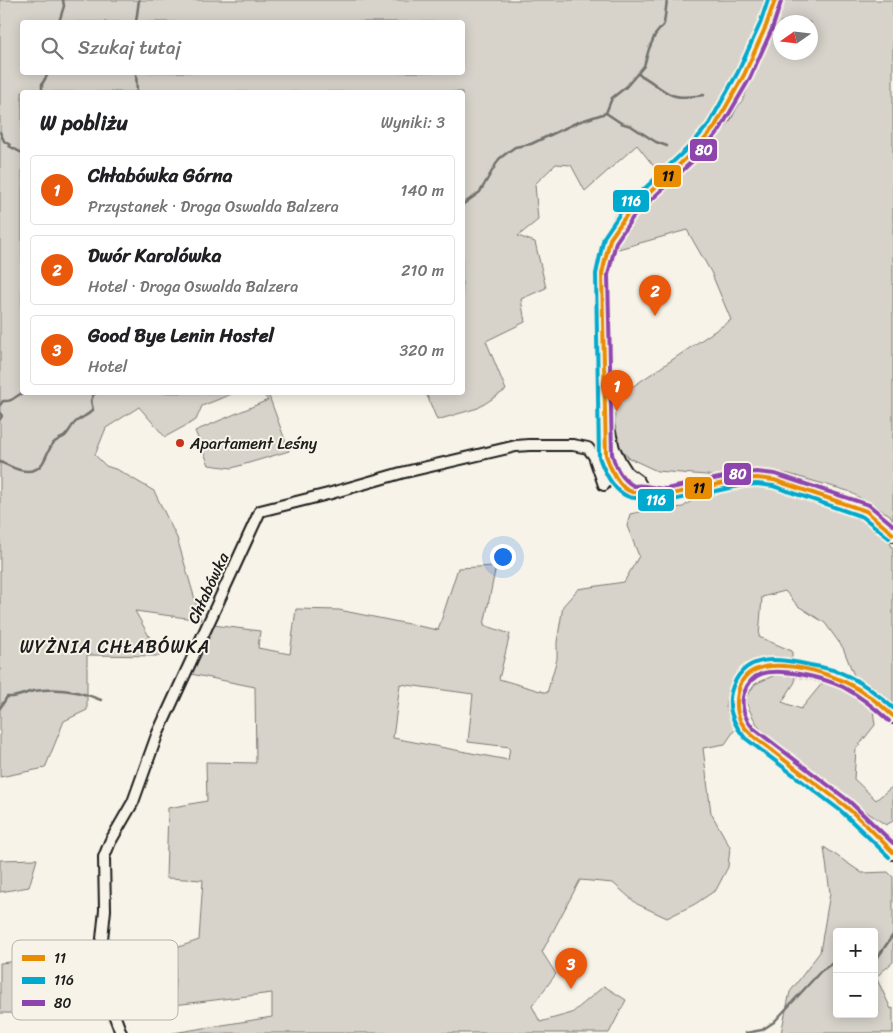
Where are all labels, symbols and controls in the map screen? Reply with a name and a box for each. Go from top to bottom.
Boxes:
north arrow [773,15,818,60]
search box [20,20,465,75]
text: Szukaj tutaj [78,31,181,64]
icon: search [38,34,66,62]
text: W pobliżu [40,104,128,142]
text: Wyniki: 3 [381,108,445,137]
line badge: 80 [689,138,718,162]
text: 80 [694,138,713,163]
text: Chłabówka Górna [88,159,232,192]
line badge: 11 [653,164,682,188]
text: 11 [662,164,674,189]
text: 1 [54,176,60,205]
text: 140 m [401,176,444,205]
line badge: 116 [612,189,650,213]
text: 116 [621,189,641,214]
text: Przystanek · Droga Oswalda Balzera [88,192,339,221]
text: Dwór Karolówka [88,239,221,272]
text: 2 [52,256,62,285]
text: 210 m [401,256,444,285]
text: Hotel · Droga Oswalda Balzera [88,272,298,301]
pin: 2 [639,275,671,316]
text: Good Bye Lenin Hostel [88,319,274,352]
text: 3 [53,336,61,365]
text: 320 m [399,336,444,365]
text: Hotel [88,352,127,381]
pin: 1 [601,370,633,411]
place label: Apartament Leśny [189,429,318,458]
marker: Apartament Leśny [174,437,186,449]
line badge: 80 [723,462,752,486]
text: 80 [728,462,747,487]
line badge: 11 [684,476,713,500]
text: 11 [693,476,705,501]
line badge: 116 [637,488,675,512]
text: 116 [646,488,666,513]
your location [490,544,516,570]
street label: Chłabówka [179,547,238,629]
district label: WYŻNIA CHŁABÓWKA [20,631,210,663]
map controls [833,928,878,1018]
button: + [833,928,878,973]
legend [12,940,178,1020]
text: 11 [54,946,66,971]
pin: 3 [555,948,587,989]
text: 116 [54,968,74,993]
button: − [833,973,878,1018]
text: 80 [54,991,71,1016]

